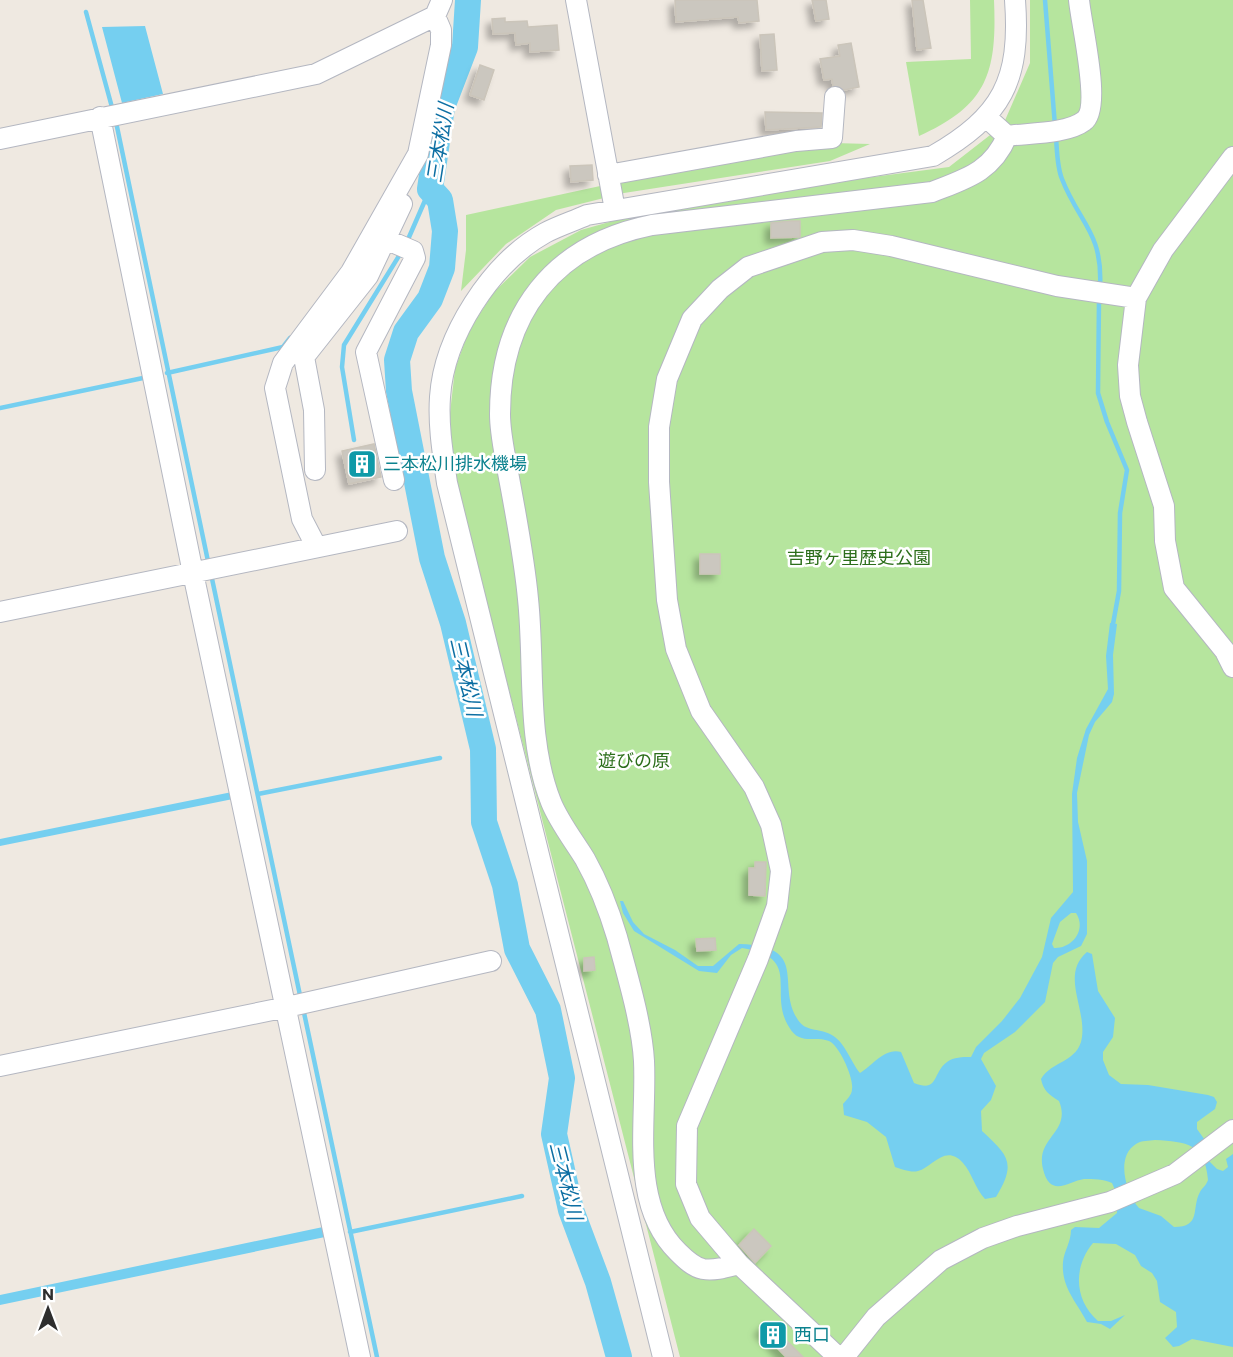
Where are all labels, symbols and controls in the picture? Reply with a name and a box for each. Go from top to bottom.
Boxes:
water label: 三本松川 [421,99,457,184]
building icon: 三本松川排水機場 [346,448,378,480]
place label: 三本松川排水機場 [383,452,527,474]
park label: 吉野ヶ里歴史公園 [787,546,931,568]
water label: 三本松川 [446,635,488,720]
park label: 遊びの原 [598,749,670,771]
water label: 三本松川 [546,1139,589,1224]
north arrow [18,1279,78,1339]
text: N [42,1284,54,1303]
building icon: 西口 [757,1319,789,1351]
place label: 西口 [794,1323,830,1345]

